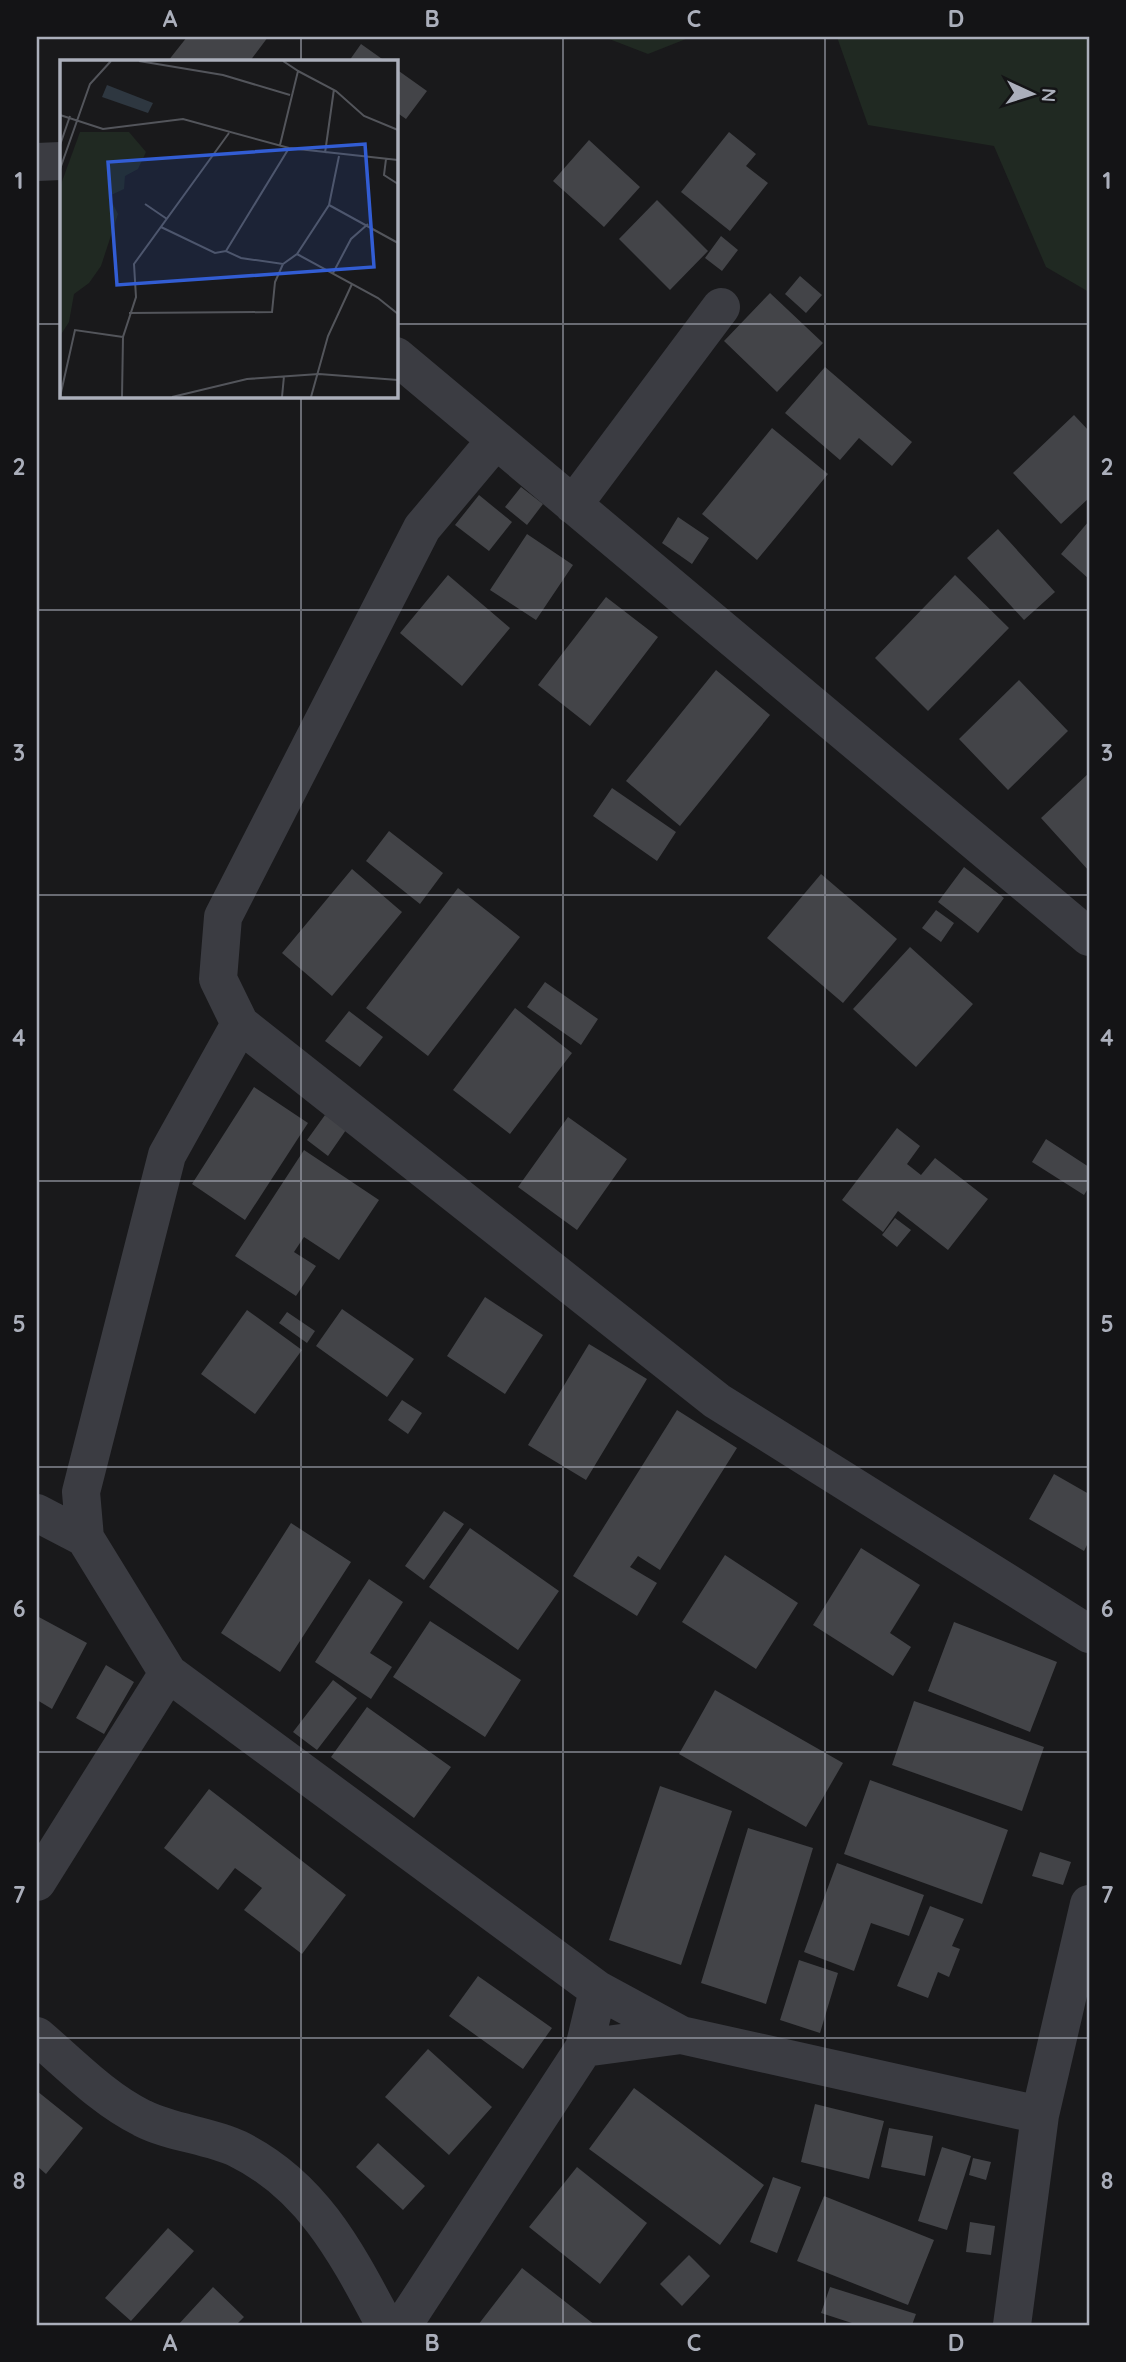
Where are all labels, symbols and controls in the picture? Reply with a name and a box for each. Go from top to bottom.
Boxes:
text: A [163,4,178,33]
text: B [424,4,440,33]
text: C [687,4,701,33]
text: D [948,4,964,33]
inset map [60,60,397,397]
north arrow [996,60,1066,130]
text: N [1037,87,1061,103]
text: 1 [15,166,23,195]
text: 1 [1103,166,1111,195]
text: 2 [12,452,26,481]
text: 2 [1100,452,1114,481]
text: 3 [13,738,25,767]
text: 3 [1101,738,1113,767]
text: 4 [12,1023,26,1052]
text: 4 [1100,1023,1114,1052]
text: 5 [12,1309,26,1338]
text: 5 [1100,1309,1114,1338]
text: 6 [13,1594,25,1623]
text: 6 [1101,1594,1113,1623]
text: 7 [13,1880,26,1909]
text: 7 [1101,1880,1114,1909]
text: 8 [13,2166,25,2195]
text: 8 [1101,2166,1113,2195]
text: A [163,2328,178,2357]
text: B [424,2328,440,2357]
text: C [687,2328,701,2357]
text: D [948,2328,964,2357]

